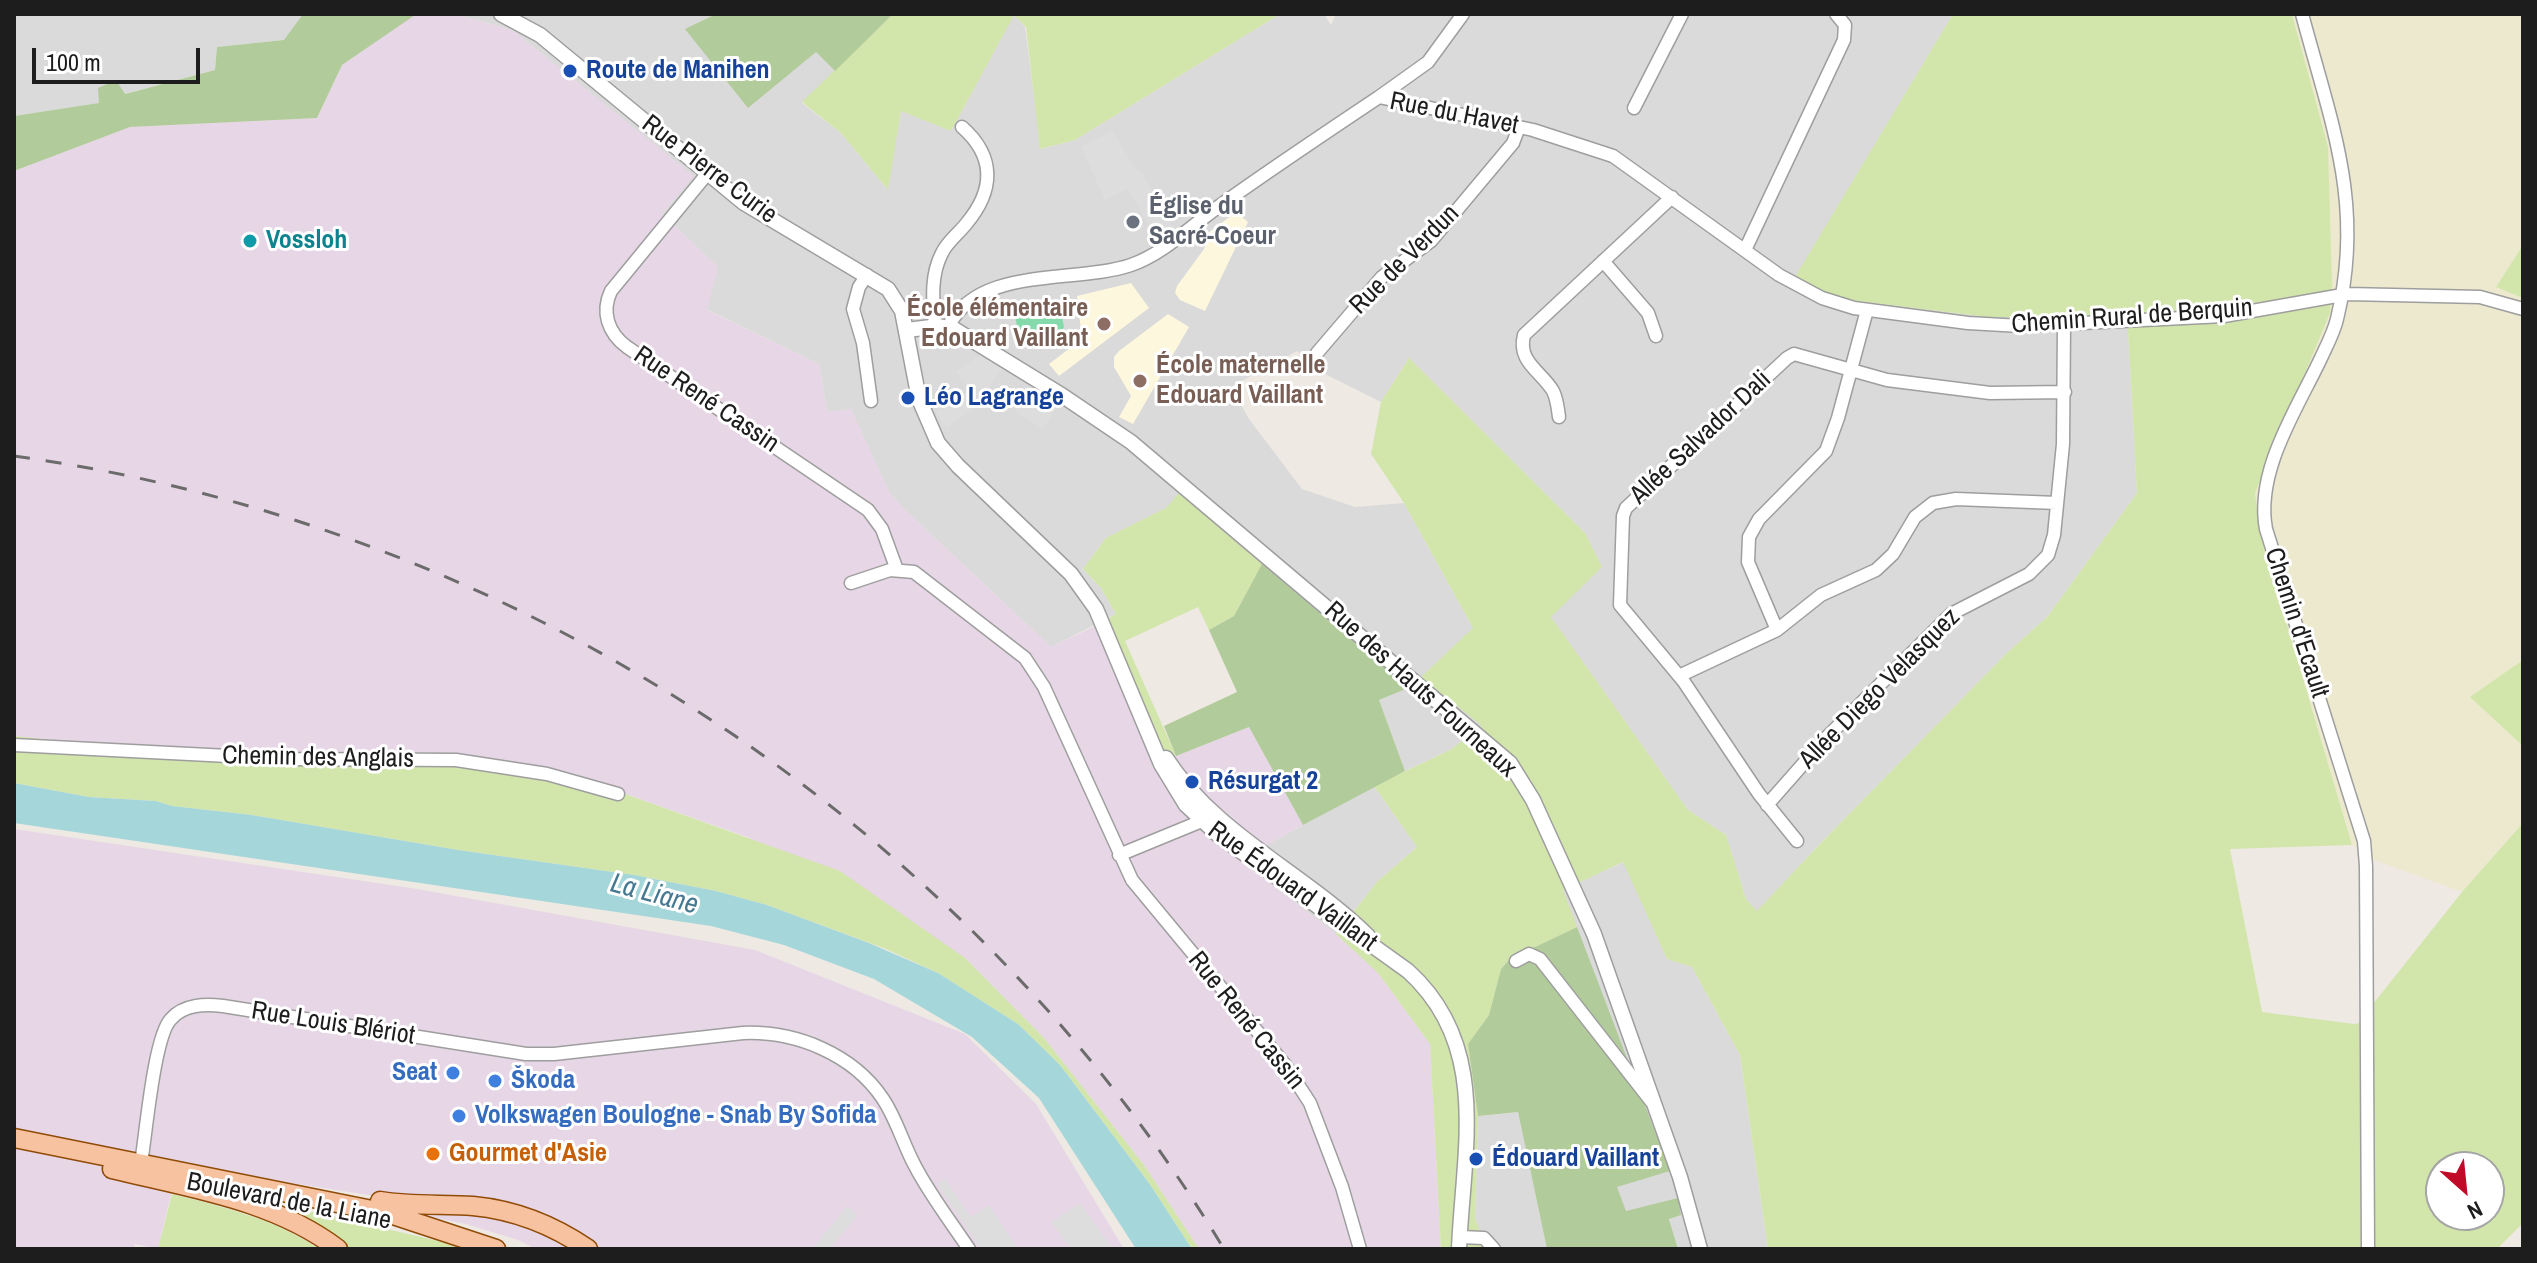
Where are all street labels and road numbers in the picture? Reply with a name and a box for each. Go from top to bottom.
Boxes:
street label: Rue du Havet [1387,86,1521,142]
street label: Rue Pierre Curie [635,109,783,231]
street label: Rue de Verdun [1344,199,1466,321]
street label: Chemin Rural de Berquin [2010,293,2254,341]
street label: Rue René Cassin [628,340,784,460]
street label: Allée Salvador Dali [1624,365,1778,511]
street label: Chemin d'Ecault [2257,544,2335,702]
street label: Rue des Hauts Fourneaux [1317,595,1523,785]
street label: Allée Diego Velasquez [1793,602,1967,776]
street label: Chemin des Anglais [222,741,414,775]
street label: Rue Édouard Vaillant [1201,815,1383,959]
street label: Rue René Cassin [1181,946,1311,1096]
street label: Rue Louis Blériot [249,996,417,1052]
street label: Boulevard de la Liane [184,1167,394,1237]

